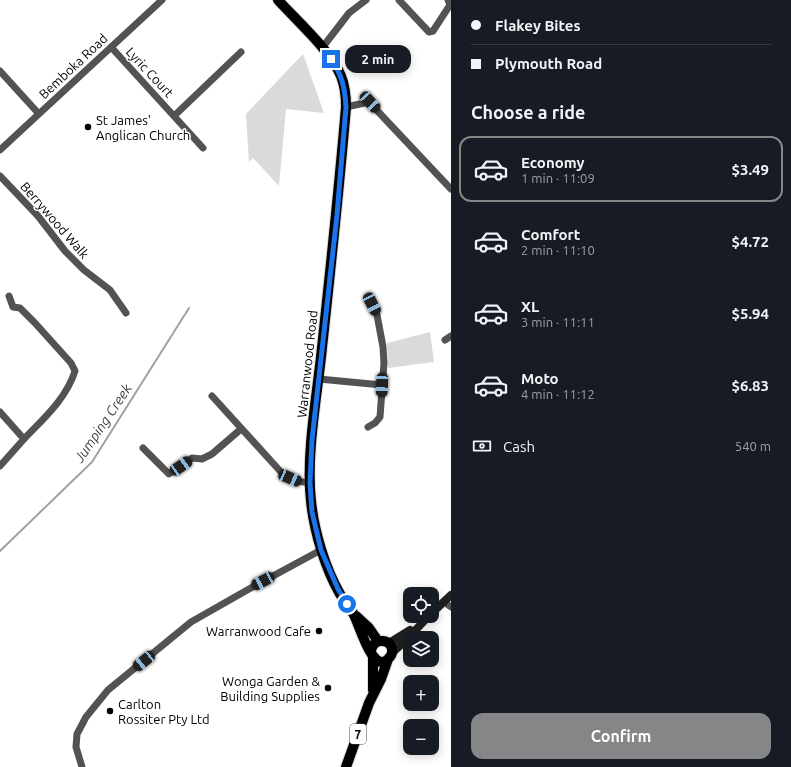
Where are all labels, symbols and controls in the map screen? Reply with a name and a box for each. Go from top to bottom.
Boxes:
text: Flakey Bites [495,17,580,34]
street label: Bemboka Road [36,31,110,101]
street label: Lyric Court [123,44,177,100]
callout: 2 min [345,45,411,73]
route end [322,50,340,68]
text: 2 min [362,52,394,66]
text: Plymouth Road [495,55,602,72]
car [357,89,383,115]
text: Choose a ride [471,102,585,122]
place label: St James' Anglican Church [96,113,190,142]
marker: St James' Anglican Church [83,122,93,132]
icon: car [473,151,509,187]
text: Economy [521,154,585,171]
text: $3.49 [731,161,769,178]
text: 1 min · 11:09 [521,171,595,185]
street label: Berrywood Walk [18,179,92,261]
icon: car [473,223,509,259]
text: Comfort [521,226,580,243]
text: $4.72 [731,233,769,250]
text: 2 min · 11:10 [521,243,595,257]
car [361,291,383,317]
icon: car [473,295,509,331]
text: XL [521,298,539,315]
text: $5.94 [731,305,769,322]
street label: Warranwood Road [294,309,320,419]
text: 3 min · 11:11 [521,315,595,329]
icon: car [473,367,509,403]
text: Moto [521,370,559,387]
car [376,373,388,397]
text: $6.83 [731,377,769,394]
water label: Jumping Creek [70,380,135,466]
text: 4 min · 11:12 [521,387,595,401]
icon: cash [471,435,493,457]
text: Cash [503,438,535,455]
text: 540 m [735,439,771,453]
car [168,454,194,478]
car [277,468,303,488]
car [250,570,276,592]
map controls [403,587,439,755]
button: locate [403,587,439,623]
route start [338,595,356,613]
place label: Warranwood Cafe [206,624,311,638]
marker: Warranwood Cafe [314,626,324,636]
button: layers [403,631,439,667]
car [131,649,157,673]
place label: Wonga Garden & Building Supplies [220,674,320,703]
button: + [403,675,439,711]
marker: Wonga Garden & Building Supplies [323,683,333,693]
place label: Carlton Rossiter Pty Ltd [118,697,210,726]
marker: Carlton Rossiter Pty Ltd [105,706,115,716]
button: Confirm [471,713,771,759]
button: − [403,719,439,755]
road number: 7 [350,724,366,744]

